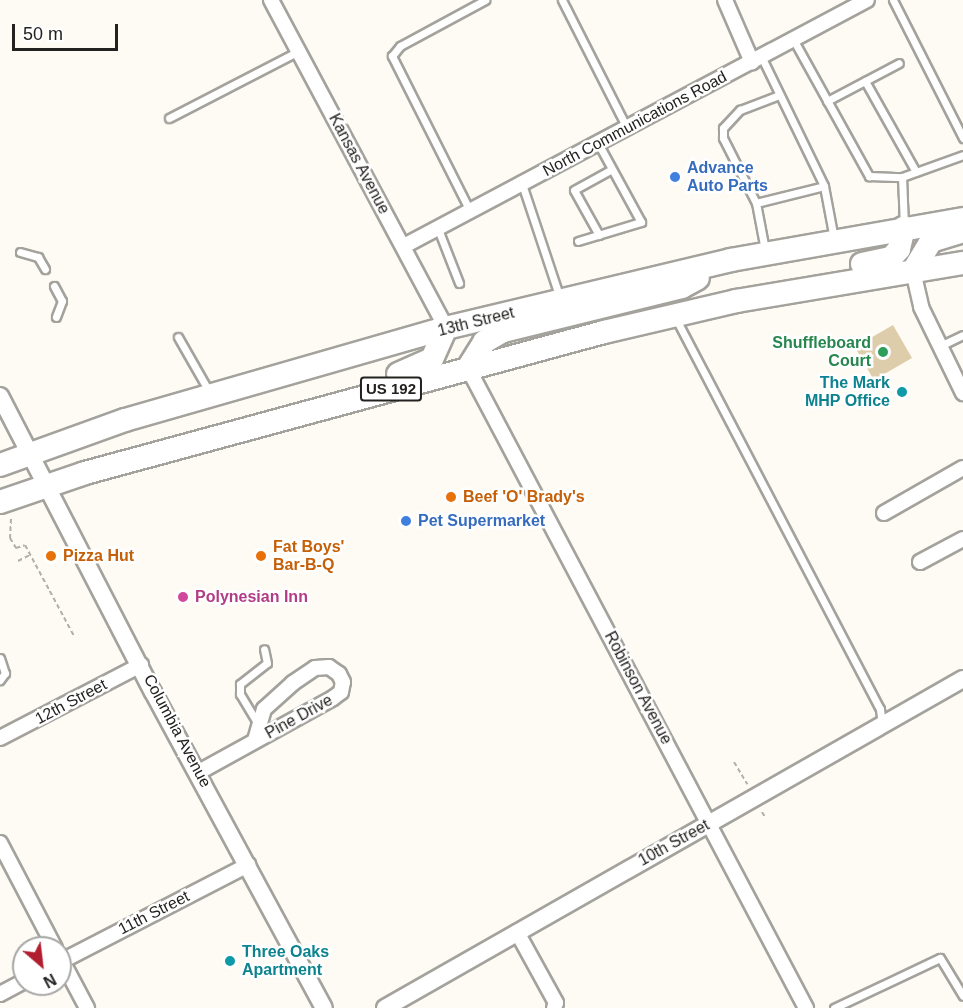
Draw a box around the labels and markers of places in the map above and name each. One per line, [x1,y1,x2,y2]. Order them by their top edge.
place label: Advance Auto Parts [687,158,768,196]
marker: Advance Auto Parts [668,170,682,184]
place label: Shuffleboard Court [772,333,871,371]
marker: Shuffleboard Court [876,345,890,359]
place label: The Mark MHP Office [805,373,890,411]
marker: The Mark MHP Office [895,385,909,399]
place label: Beef 'O' Brady's [463,487,585,507]
marker: Beef 'O' Brady's [444,490,458,504]
place label: Pet Supermarket [418,511,545,531]
marker: Pet Supermarket [399,514,413,528]
place label: Fat Boys' Bar-B-Q [273,537,344,575]
place label: Pizza Hut [63,546,134,566]
marker: Pizza Hut [44,549,58,563]
marker: Fat Boys' Bar-B-Q [254,549,268,563]
place label: Polynesian Inn [195,587,308,607]
marker: Polynesian Inn [176,590,190,604]
place label: Three Oaks Apartment [242,942,329,980]
marker: Three Oaks Apartment [223,954,237,968]

